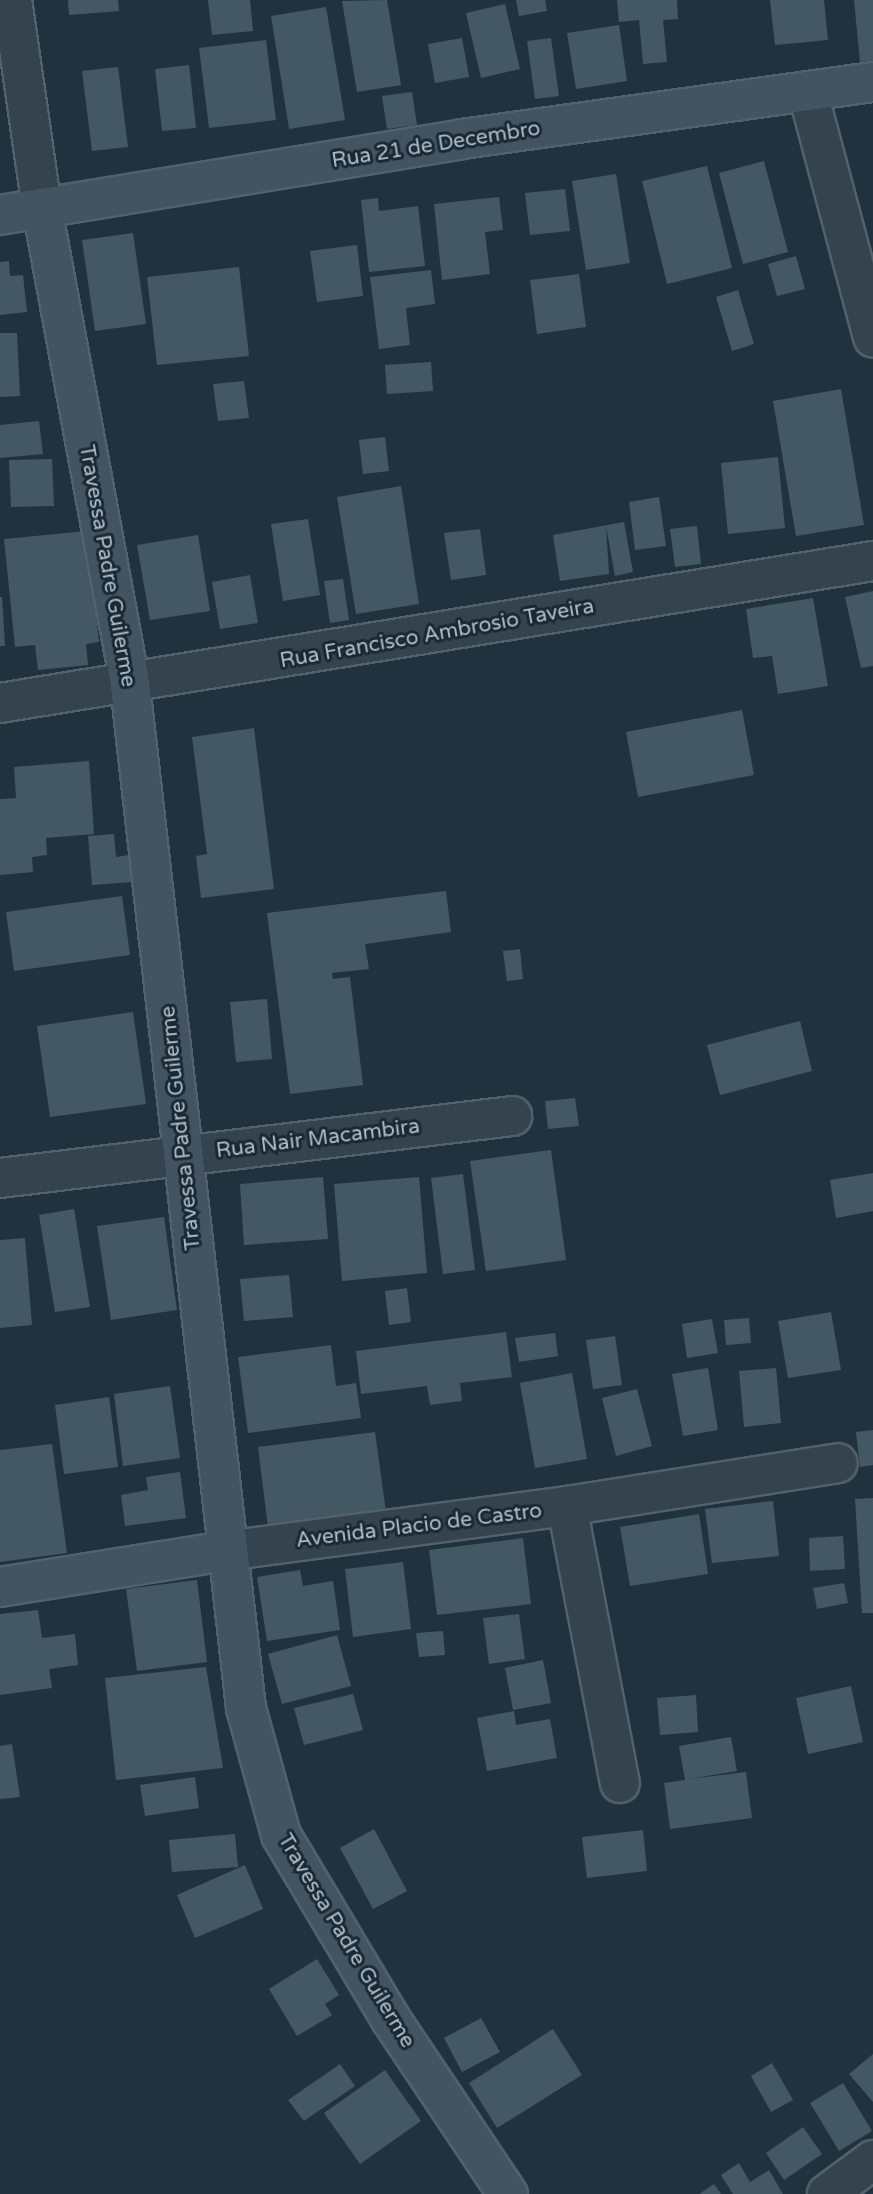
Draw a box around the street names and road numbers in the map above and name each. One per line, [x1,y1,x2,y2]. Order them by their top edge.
street label: Rua 21 de Decembro [330,116,542,174]
street label: Travessa Padre Guilerme [73,443,141,689]
street label: Rua Francisco Ambrosio Taveira [278,594,596,674]
street label: Travessa Padre Guilerme [156,1005,206,1251]
street label: Rua Nair Macambira [215,1114,421,1164]
street label: Avenida Placio de Castro [295,1498,543,1554]
street label: Travessa Padre Guilerme [272,1829,420,2053]

